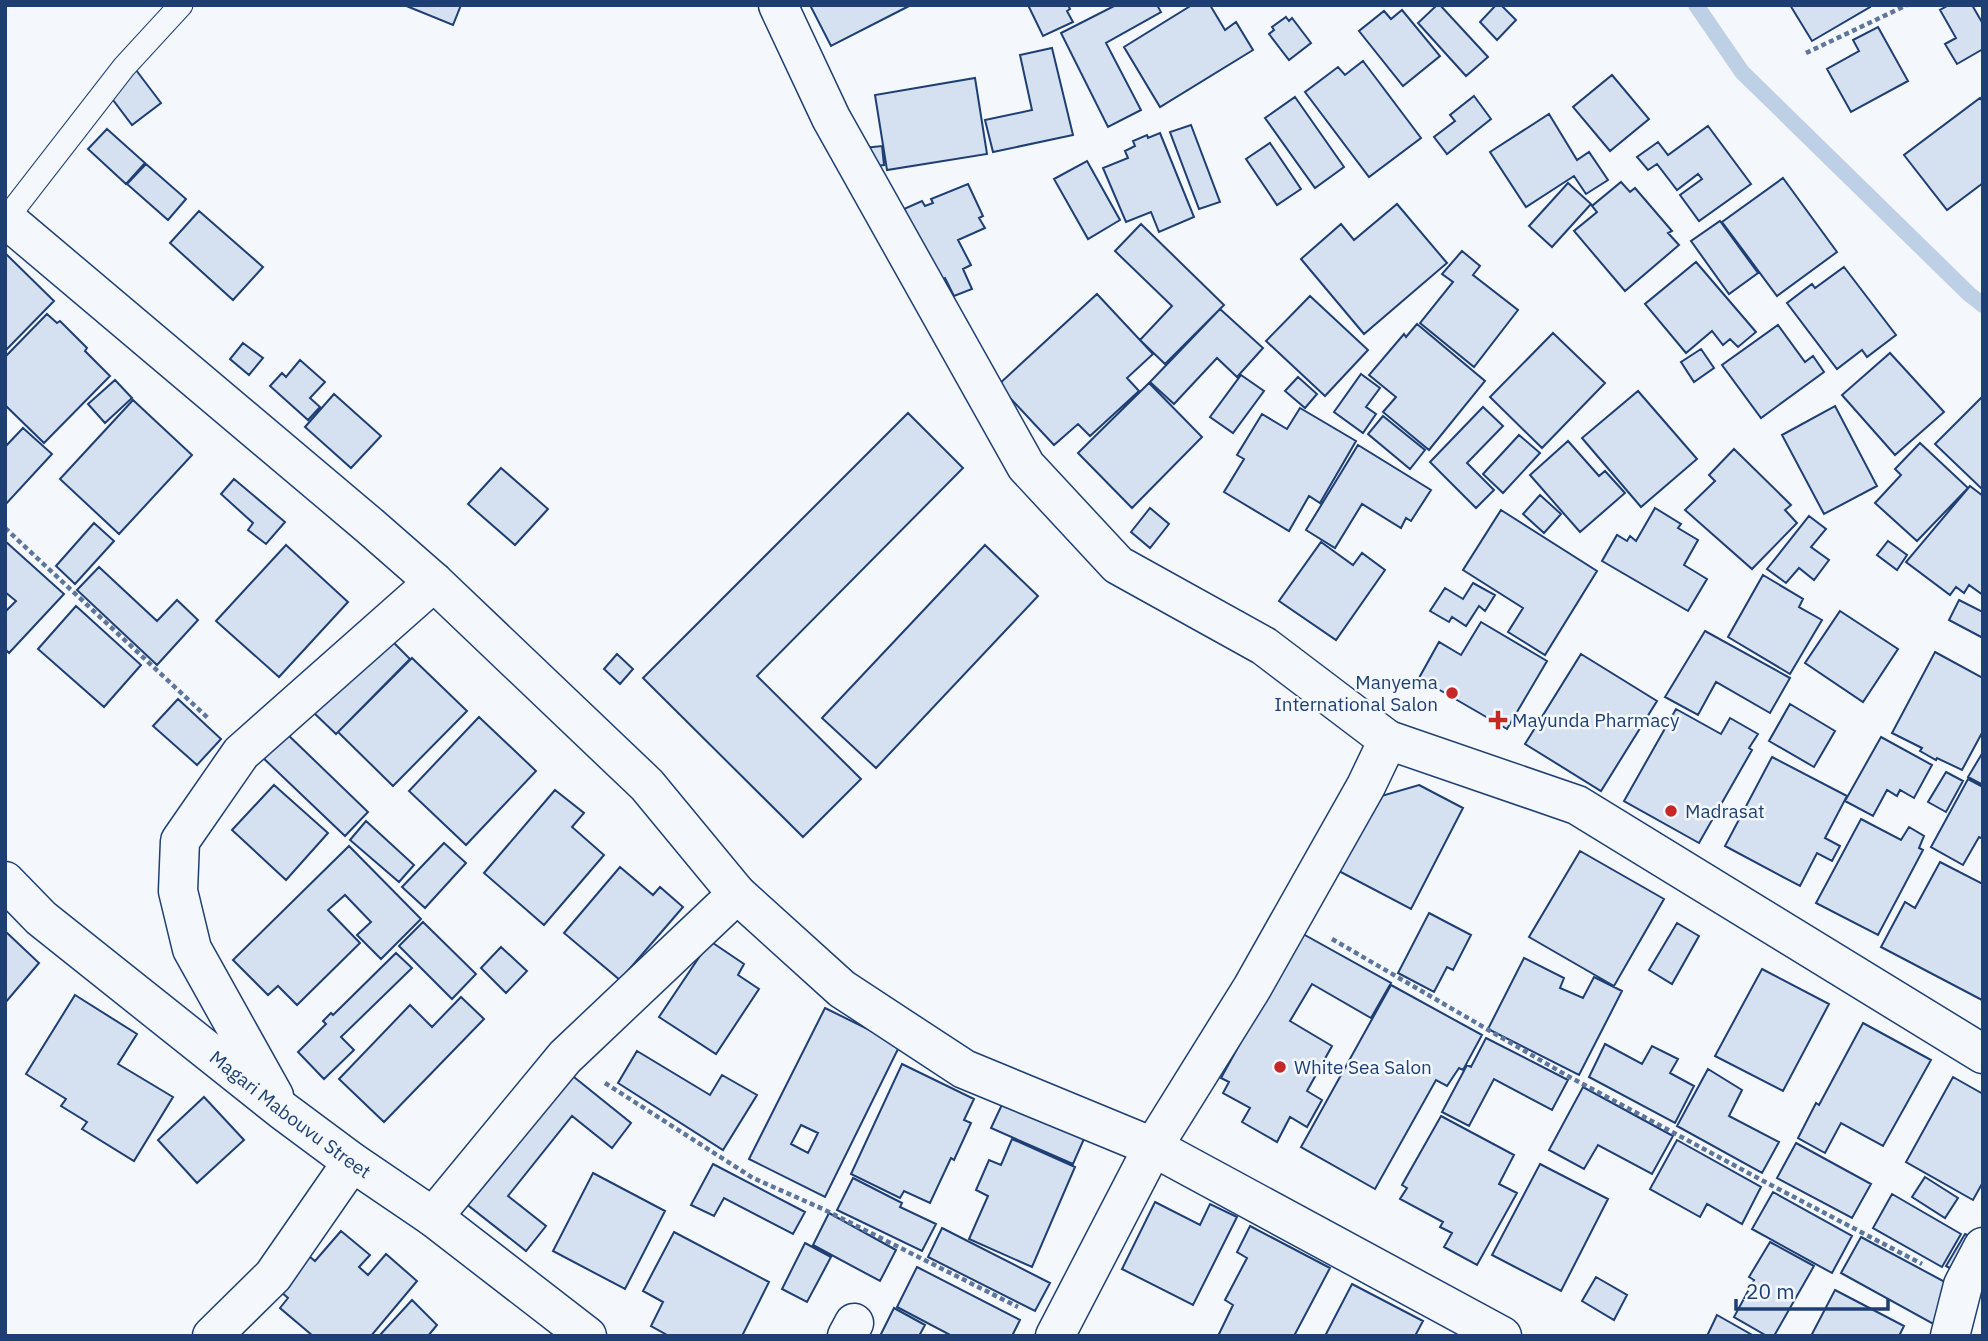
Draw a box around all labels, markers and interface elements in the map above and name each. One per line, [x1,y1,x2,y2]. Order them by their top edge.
place label: Manyema International Salon [1274,670,1438,716]
marker: Manyema International Salon [1444,685,1460,701]
place label: Mayunda Pharmacy [1512,708,1680,732]
marker: Mayunda Pharmacy [1490,712,1506,728]
place label: Madrasat [1685,799,1765,823]
marker: Madrasat [1663,803,1679,819]
street label: Magari Mabouvu Street [205,1045,376,1183]
place label: White Sea Salon [1294,1055,1432,1079]
marker: White Sea Salon [1272,1059,1288,1075]
scale bar [1736,1268,1888,1312]
text: 20 m [1746,1277,1795,1305]

